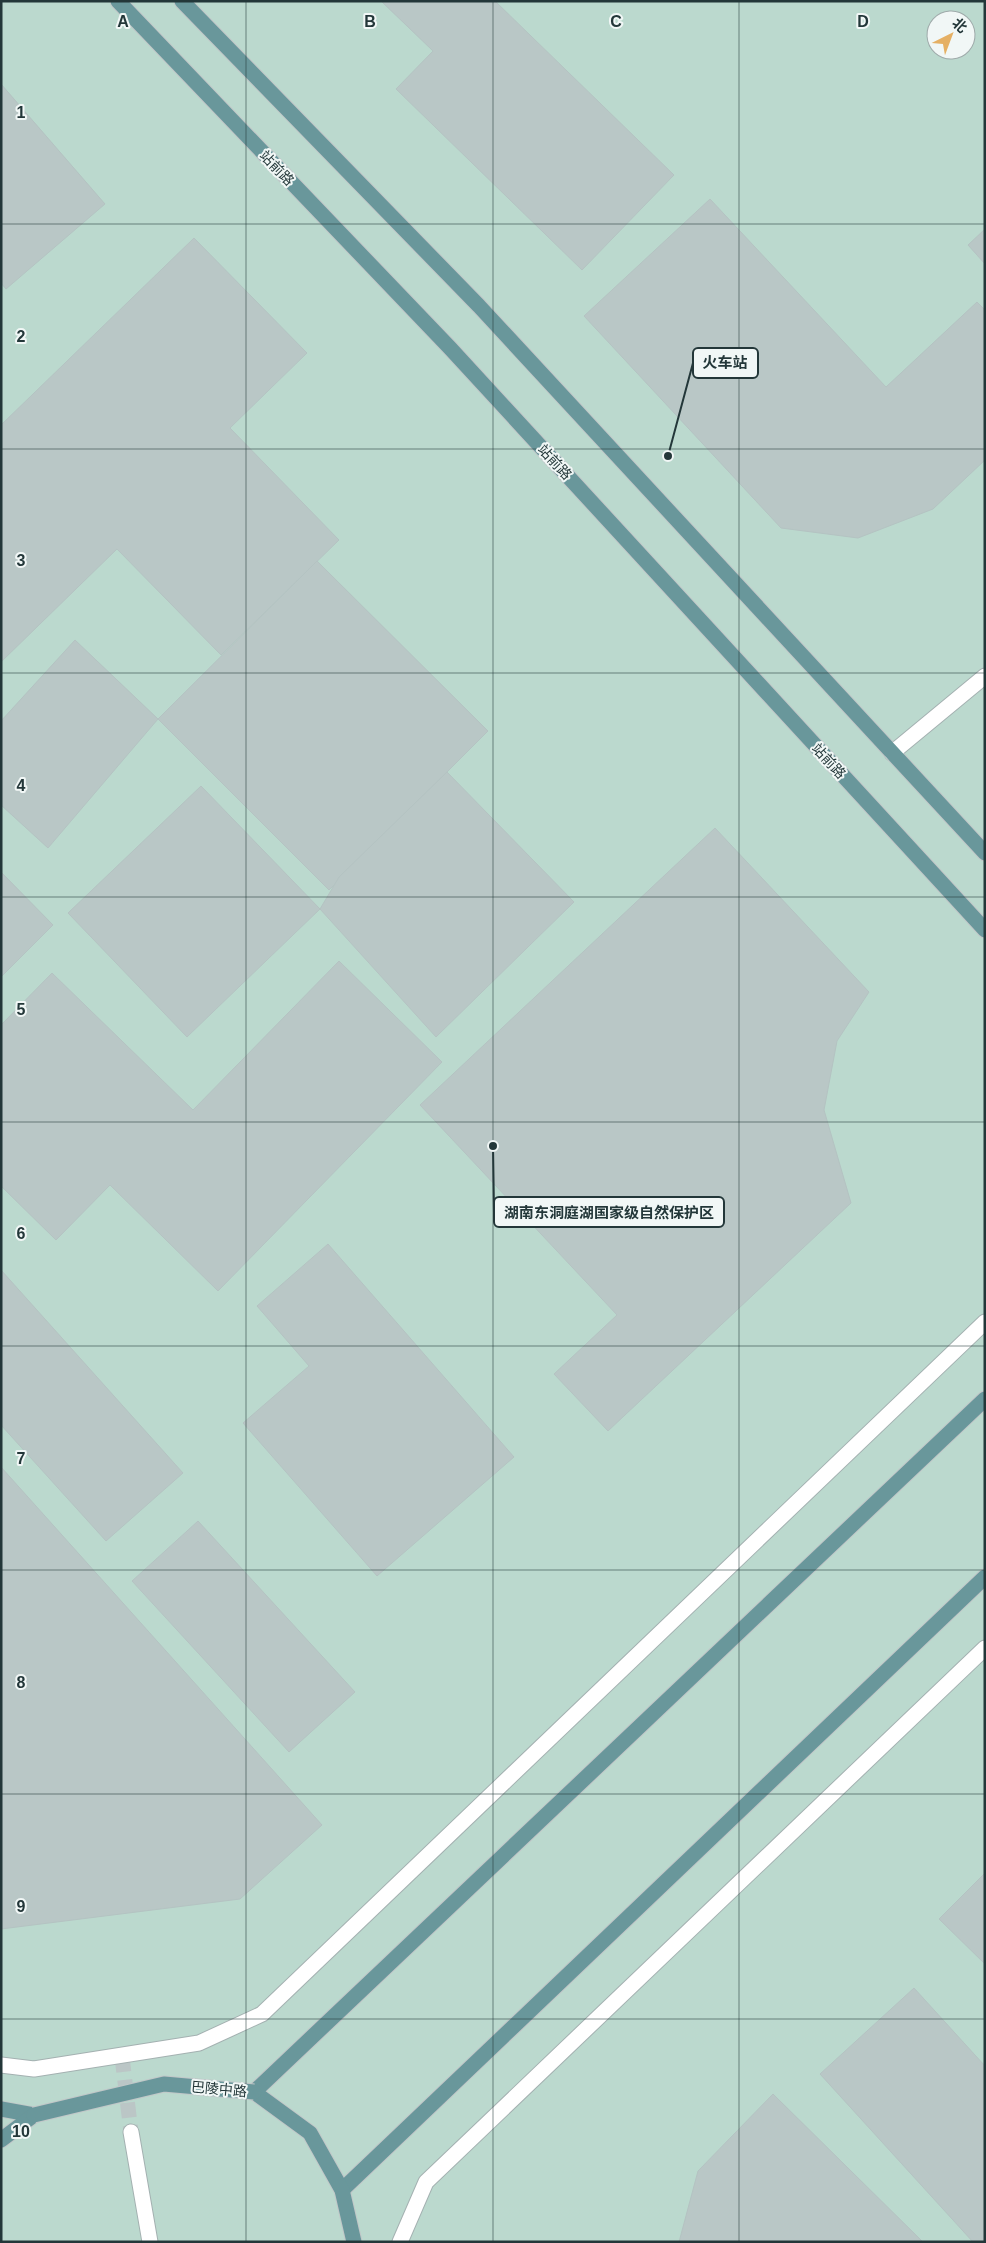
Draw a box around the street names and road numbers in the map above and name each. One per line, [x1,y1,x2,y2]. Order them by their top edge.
street label: 站前路 [257,147,297,189]
street label: 站前路 [535,441,575,483]
street label: 站前路 [809,740,849,782]
street label: 巴陵中路 [190,2079,248,2099]

